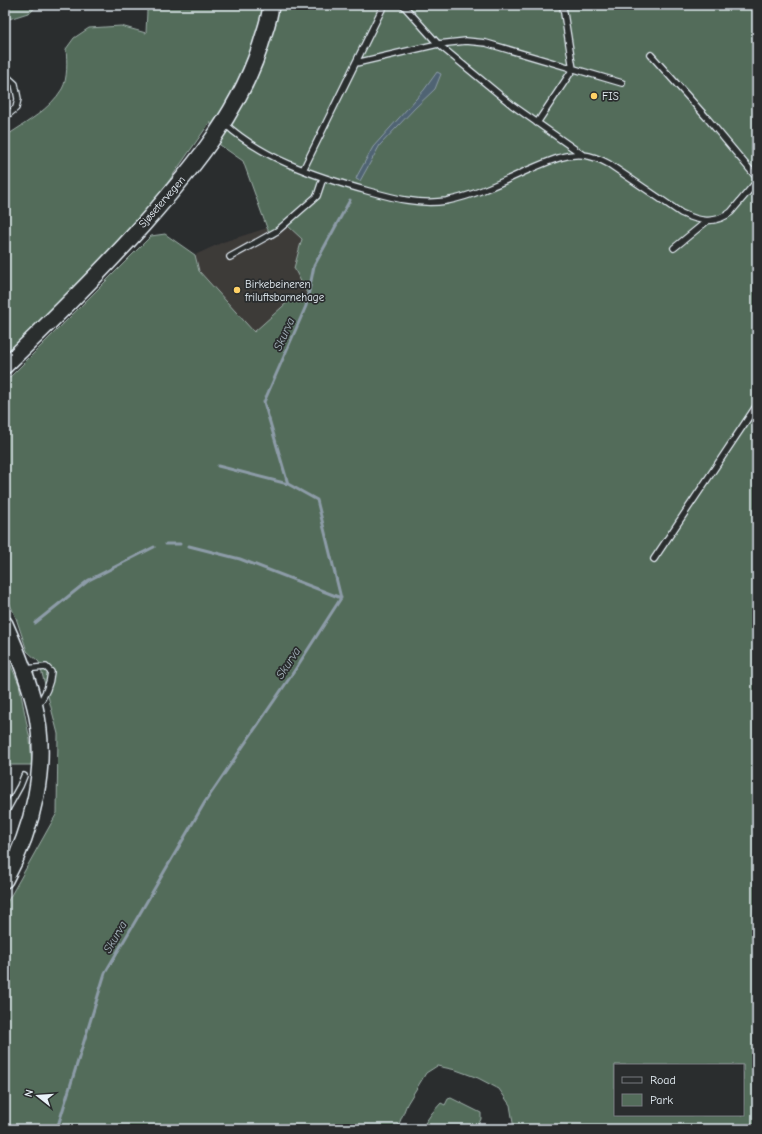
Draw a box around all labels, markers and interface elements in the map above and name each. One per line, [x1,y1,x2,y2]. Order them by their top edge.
place label: FIS [602,90,619,103]
marker: FIS [589,91,599,101]
street label: Sjøsetervegen [136,173,188,231]
place label: Birkebeineren friluftsbarnehage [244,278,325,304]
marker: Birkebeineren friluftsbarnehage [232,285,242,295]
water label: Skurva [271,315,297,353]
water label: Skurva [273,645,303,681]
water label: Skurva [100,918,130,956]
legend [614,1064,744,1116]
text: Road [650,1073,676,1087]
north arrow [18,1076,58,1116]
text: N [22,1088,36,1099]
text: Park [650,1093,673,1107]

